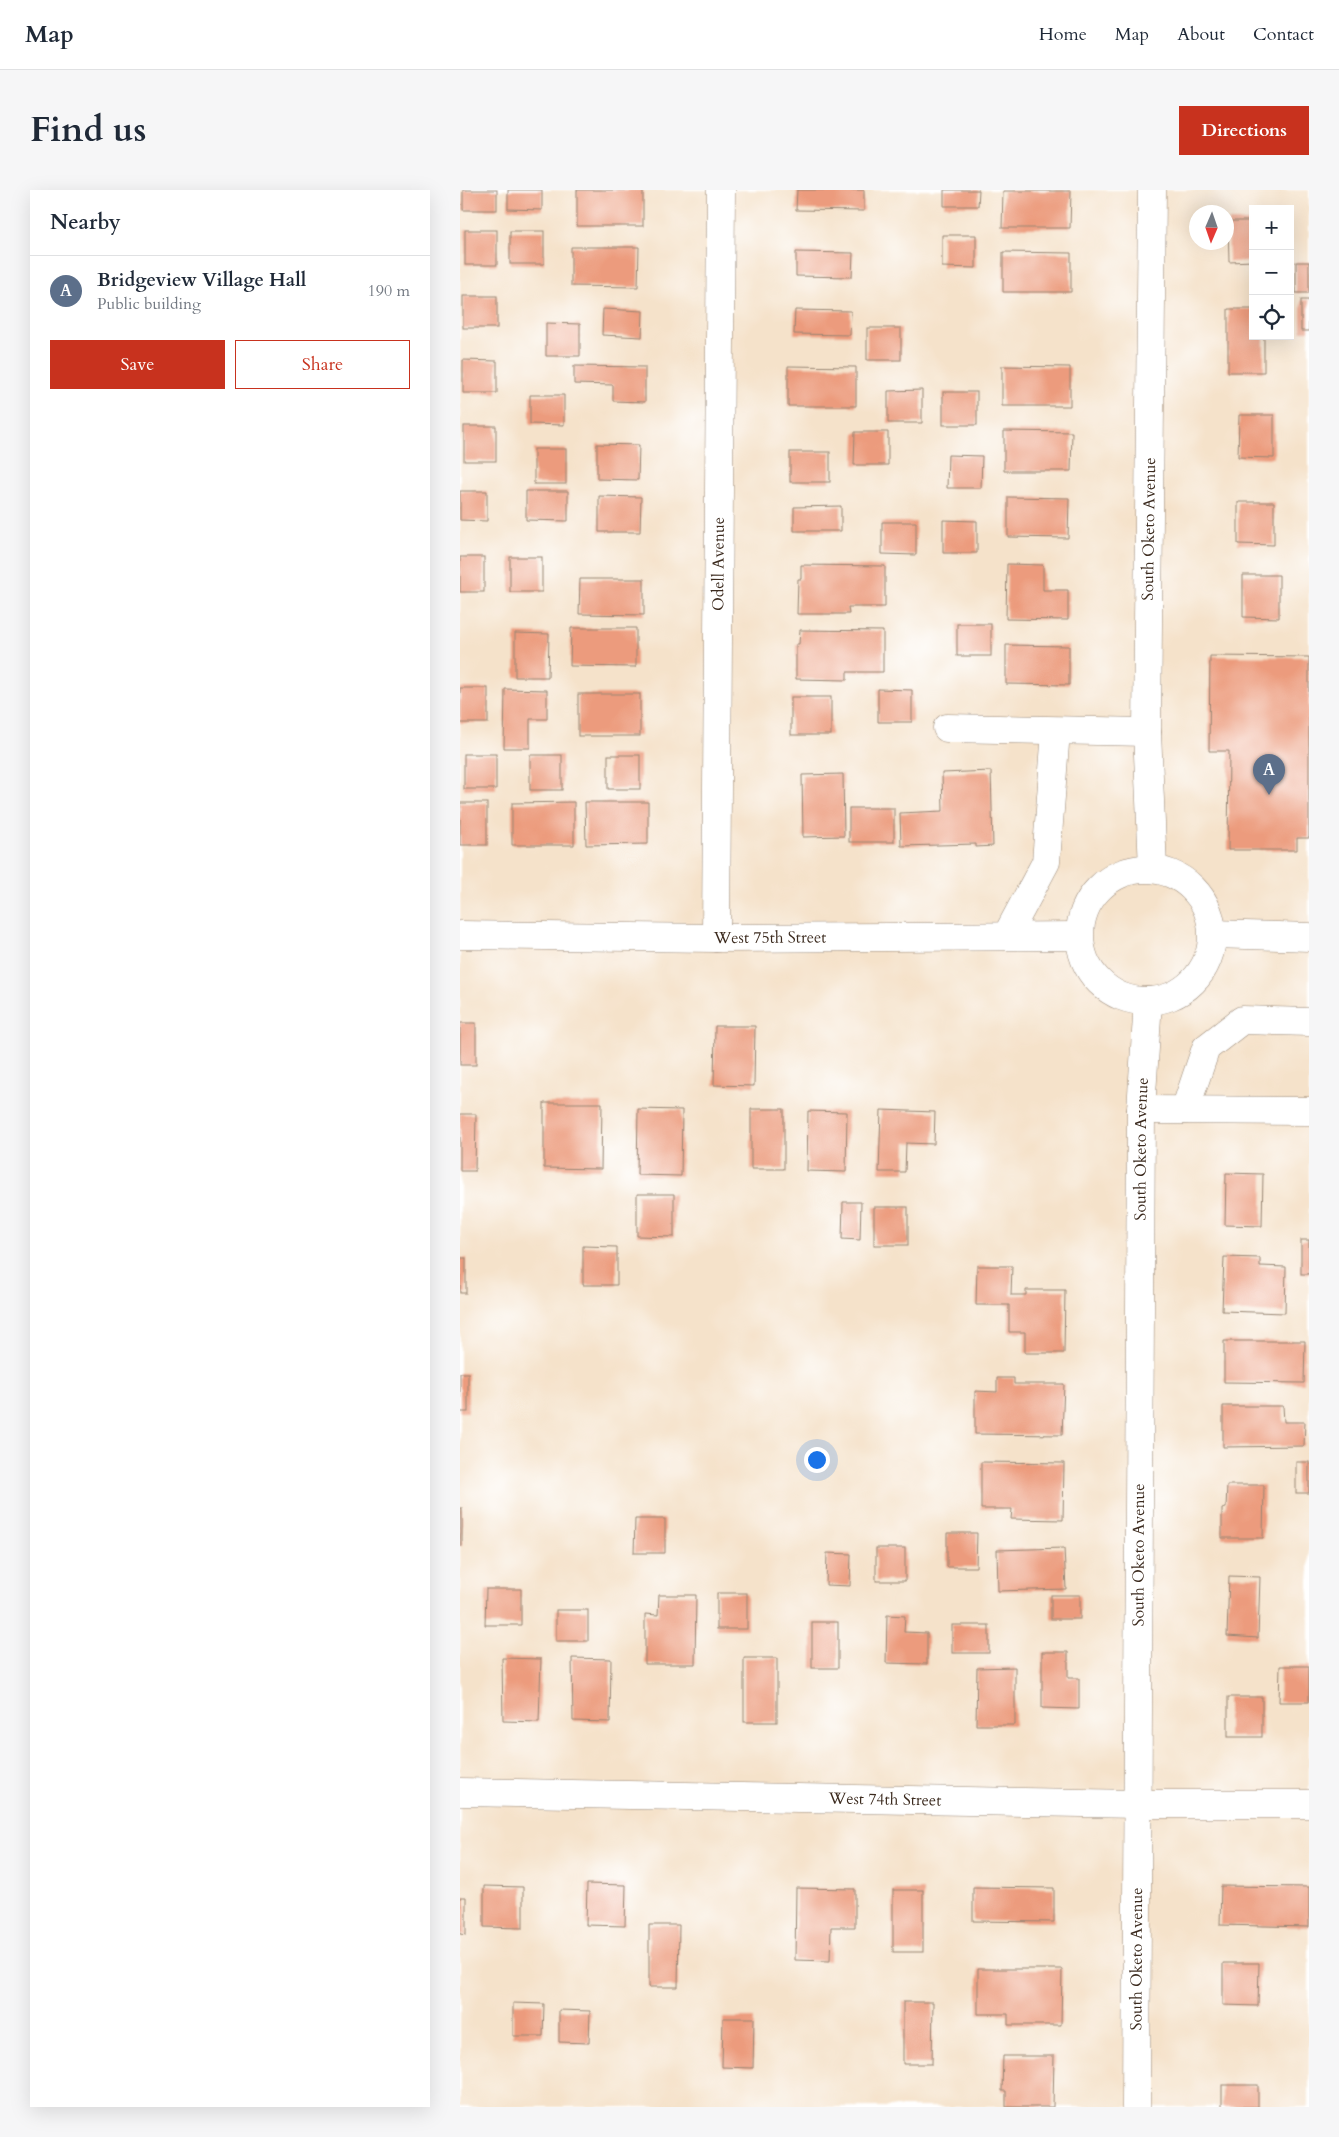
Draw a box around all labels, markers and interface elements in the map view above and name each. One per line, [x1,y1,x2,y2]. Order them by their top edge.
text: Map [25,18,74,51]
text: Home [1039,22,1087,47]
text: Map [1115,22,1149,47]
text: About [1177,22,1225,47]
text: Contact [1253,22,1314,47]
text: Find us [30,106,146,154]
button: Directions [1179,106,1309,155]
north arrow [1189,205,1234,250]
map controls [1249,205,1294,340]
button: + [1249,205,1294,250]
text: Nearby [50,208,121,237]
button: − [1249,250,1294,295]
text: Bridgeview Village Hall [97,267,306,293]
text: A [60,280,72,302]
text: 190 m [368,280,410,302]
text: Public building [97,293,201,315]
button: locate [1249,295,1294,340]
button: Save [50,340,225,389]
button: Share [235,340,410,389]
street label: South Oketo Avenue [1137,457,1161,601]
street label: Odell Avenue [707,517,730,611]
pin: A [1253,754,1285,795]
street label: West 75th Street [713,926,826,949]
street label: South Oketo Avenue [1129,1077,1154,1221]
your location [804,1447,830,1473]
street label: South Oketo Avenue [1127,1483,1150,1627]
street label: West 74th Street [827,1788,941,1812]
street label: South Oketo Avenue [1125,1887,1148,2031]

